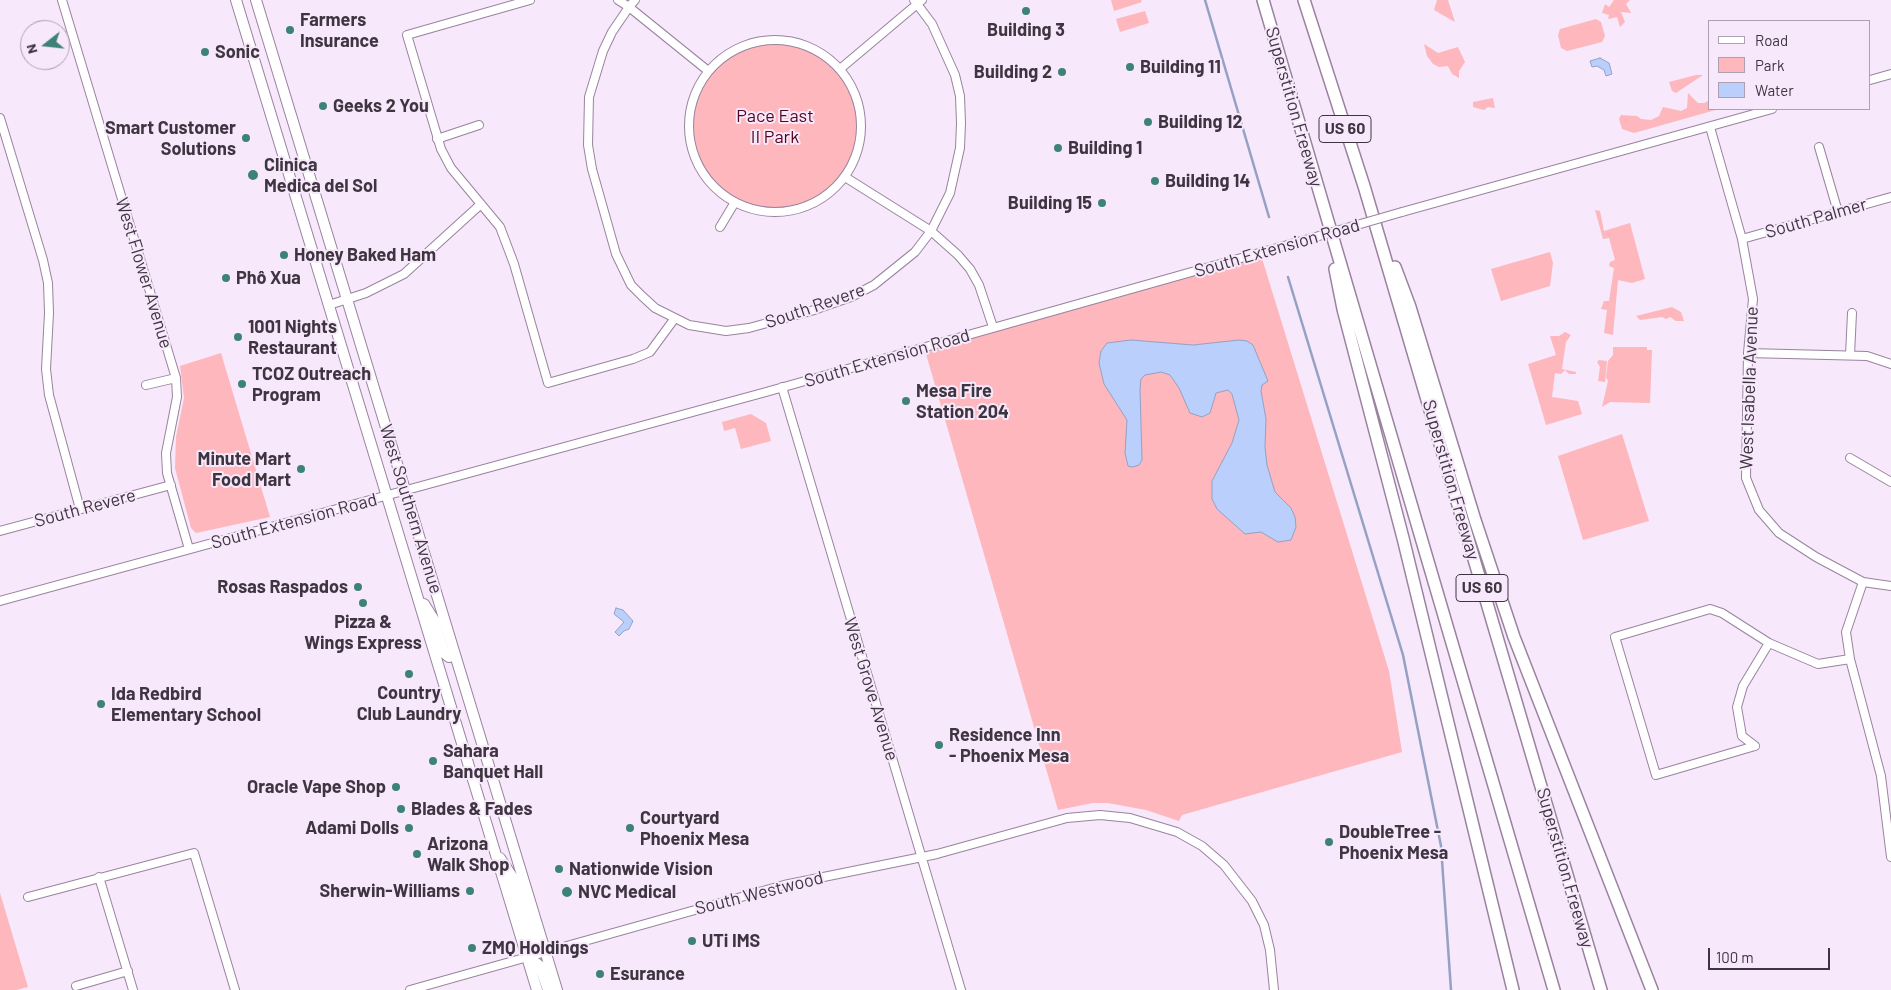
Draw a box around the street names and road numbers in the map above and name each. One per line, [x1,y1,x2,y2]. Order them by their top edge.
street label: Superstition Freeway [1261,24,1327,190]
road number: US 60 [1319,116,1371,142]
street label: South Palmer [1763,193,1869,243]
street label: West Flower Avenue [111,195,177,351]
street label: South Extension Road [1192,214,1362,282]
street label: South Revere [762,279,868,333]
street label: West Isabella Avenue [1735,306,1763,470]
street label: South Extension Road [802,324,972,392]
street label: Superstition Freeway [1418,397,1484,563]
street label: West Southern Avenue [375,422,447,596]
street label: South Revere [32,484,138,532]
street label: South Extension Road [209,488,379,554]
road number: US 60 [1456,574,1508,602]
street label: West Grove Avenue [839,615,903,763]
street label: Superstition Freeway [1532,785,1598,951]
street label: South Westwood [693,867,825,919]

